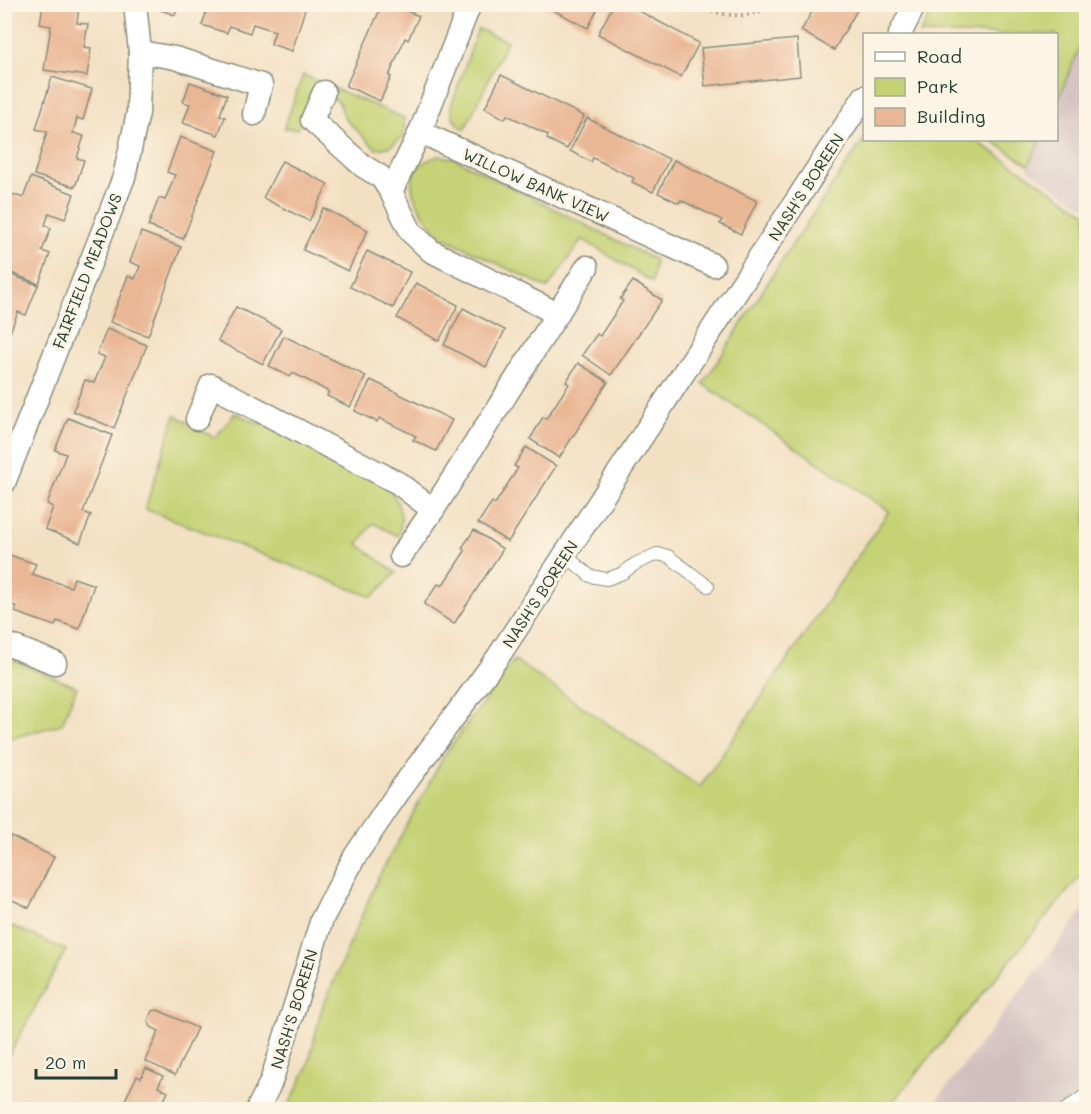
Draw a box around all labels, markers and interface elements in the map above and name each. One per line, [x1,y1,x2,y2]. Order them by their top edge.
legend [863,33,1058,141]
text: Road [917,44,962,68]
text: Park [917,74,958,98]
text: Building [917,104,985,128]
street label: NASH'S BOREEN [763,129,848,244]
street label: WILLOW BANK VIEW [460,143,613,226]
street label: FAIRFIELD MEADOWS [47,190,126,352]
street label: NASH'S BOREEN [497,536,582,651]
street label: NASH'S BOREEN [265,947,322,1071]
scale bar [36,1042,116,1080]
text: 20 m [45,1050,86,1074]

